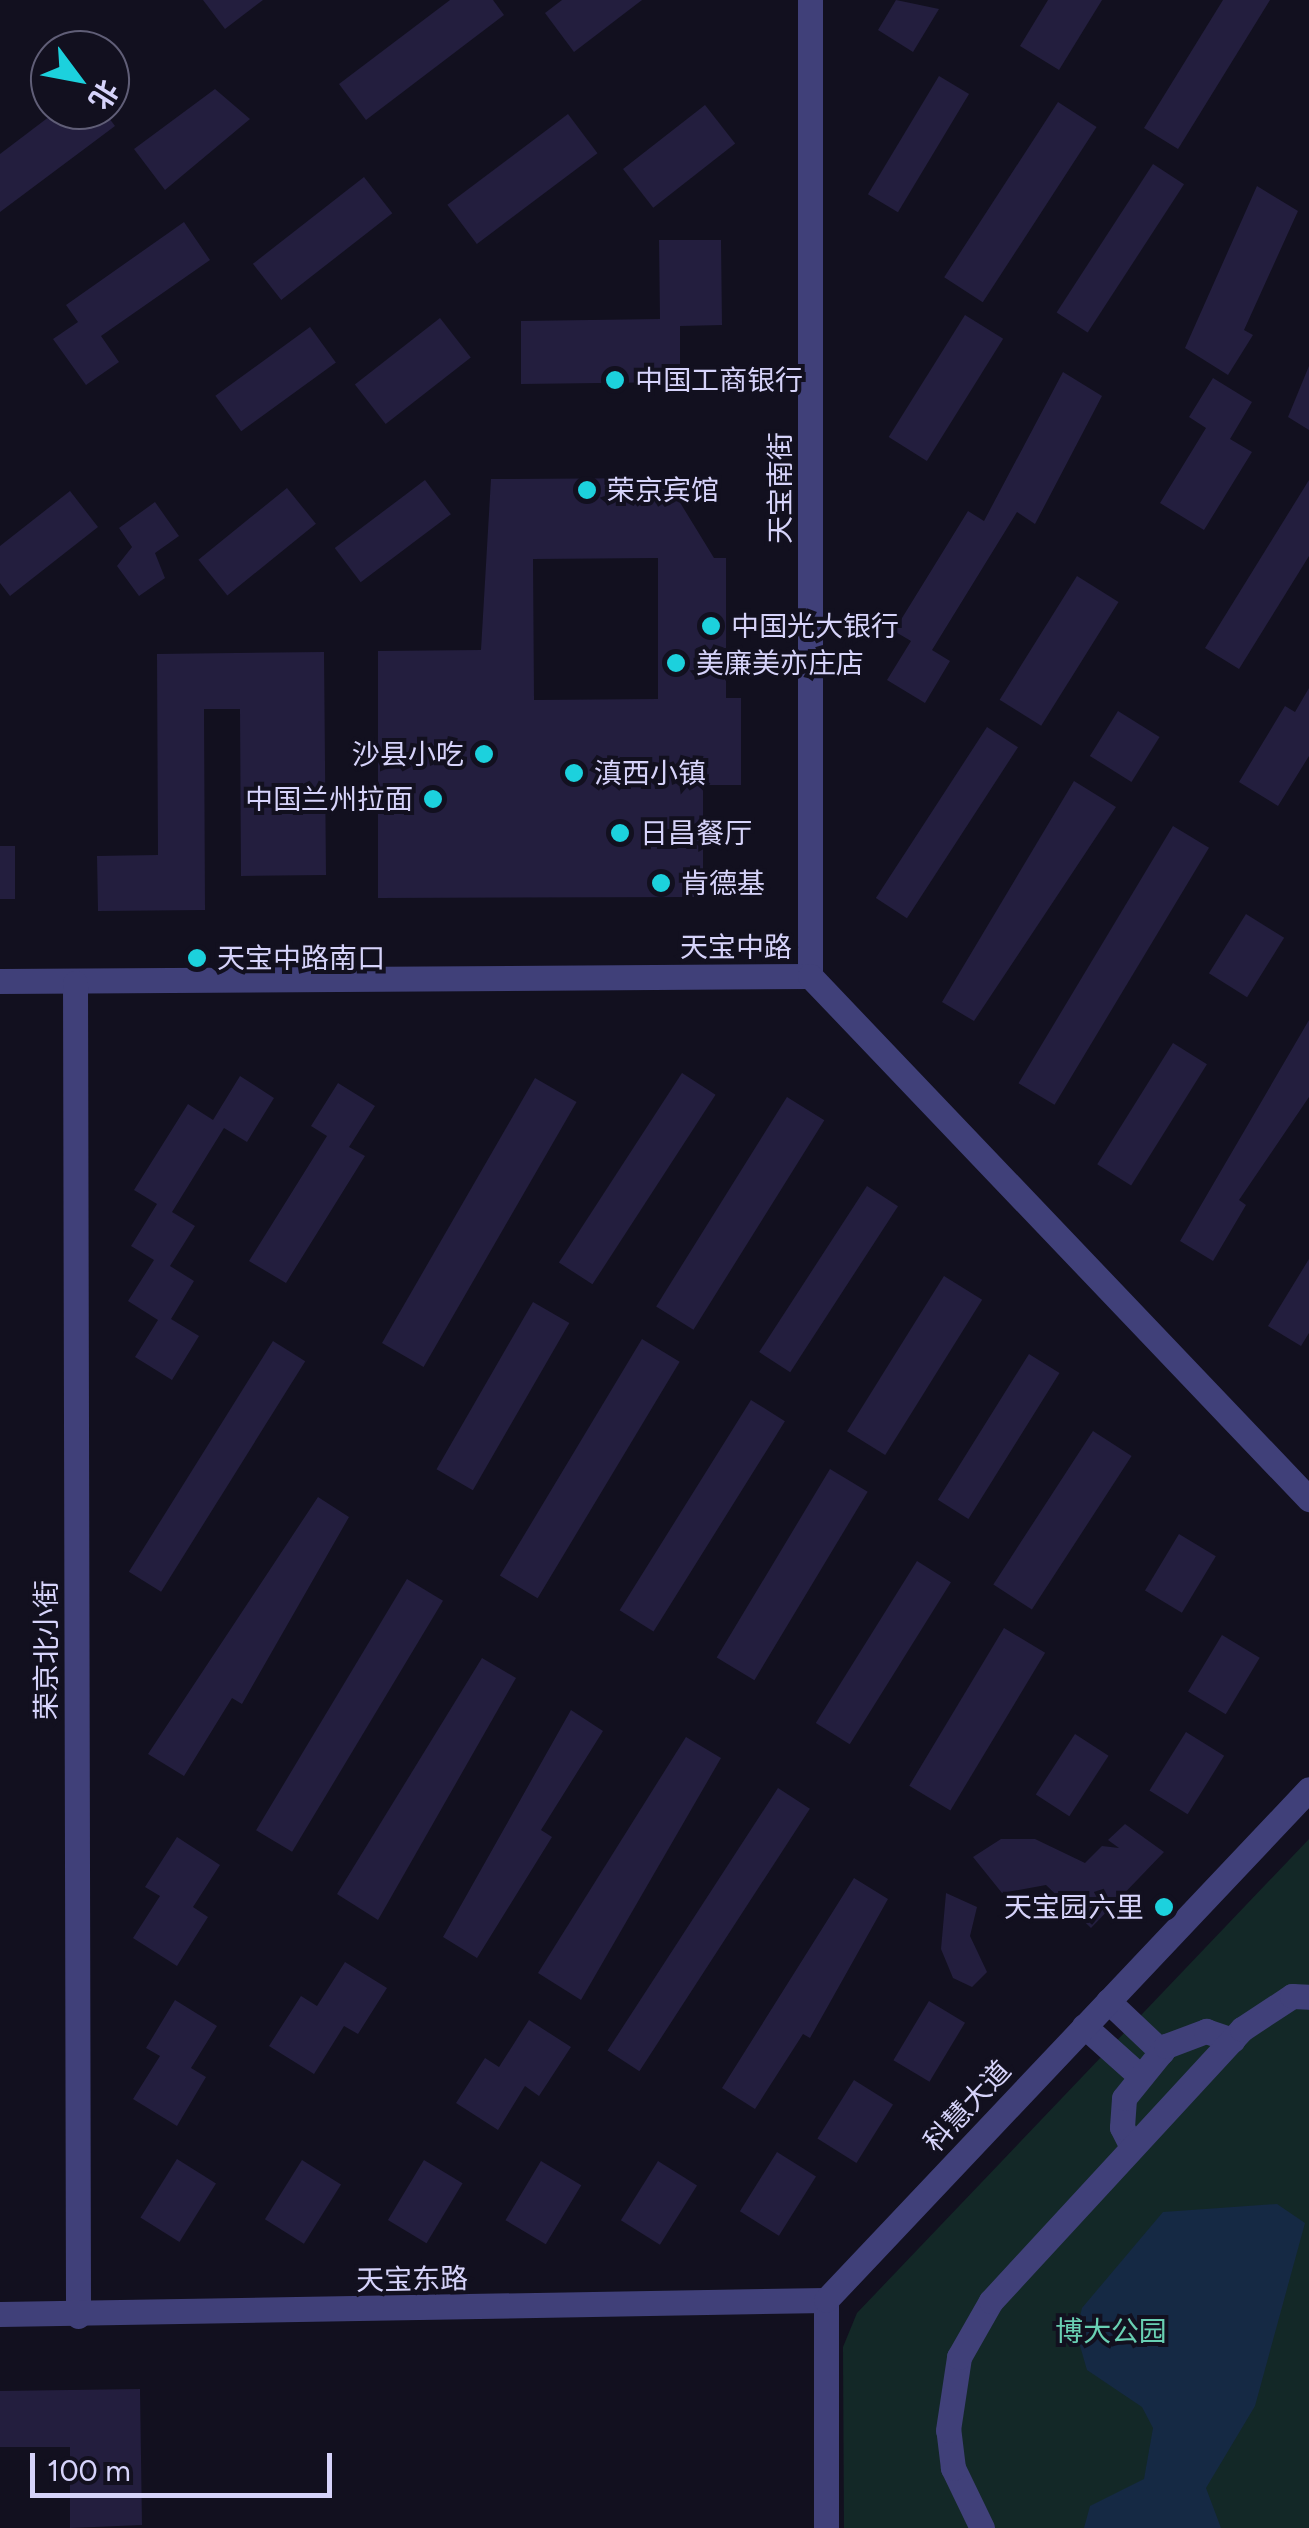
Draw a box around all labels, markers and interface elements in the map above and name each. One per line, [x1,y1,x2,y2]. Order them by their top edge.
north arrow [30,30,130,130]
text: 北 [82,74,126,116]
place label: 中国工商银行 [635,363,803,397]
marker: 中国工商银行 [604,369,626,391]
street label: 天宝南街 [763,432,797,544]
place label: 荣京宾馆 [607,473,719,507]
marker: 荣京宾馆 [576,479,598,501]
place label: 中国光大银行 [731,609,899,643]
marker: 中国光大银行 [700,615,722,637]
place label: 美廉美亦庄店 [696,646,864,680]
marker: 美廉美亦庄店 [665,652,687,674]
place label: 沙县小吃 [352,737,464,771]
marker: 沙县小吃 [473,743,495,765]
place label: 滇西小镇 [594,756,706,790]
marker: 滇西小镇 [563,762,585,784]
place label: 中国兰州拉面 [245,782,413,816]
marker: 中国兰州拉面 [422,788,444,810]
place label: 日昌餐厅 [640,816,752,850]
marker: 日昌餐厅 [609,822,631,844]
place label: 肯德基 [681,866,765,900]
marker: 肯德基 [650,872,672,894]
street label: 天宝中路 [680,930,792,964]
place label: 天宝中路南口 [217,941,385,975]
marker: 天宝中路南口 [186,947,208,969]
street label: 荣京北小街 [29,1580,63,1720]
place label: 天宝园六里 [1004,1890,1144,1924]
marker: 天宝园六里 [1153,1896,1175,1918]
street label: 科慧大道 [917,2054,1017,2158]
street label: 天宝东路 [356,2261,468,2297]
park label: 博大公园 [1055,2314,1167,2348]
scale bar [35,2433,338,2495]
text: 100 m [47,2452,131,2489]

